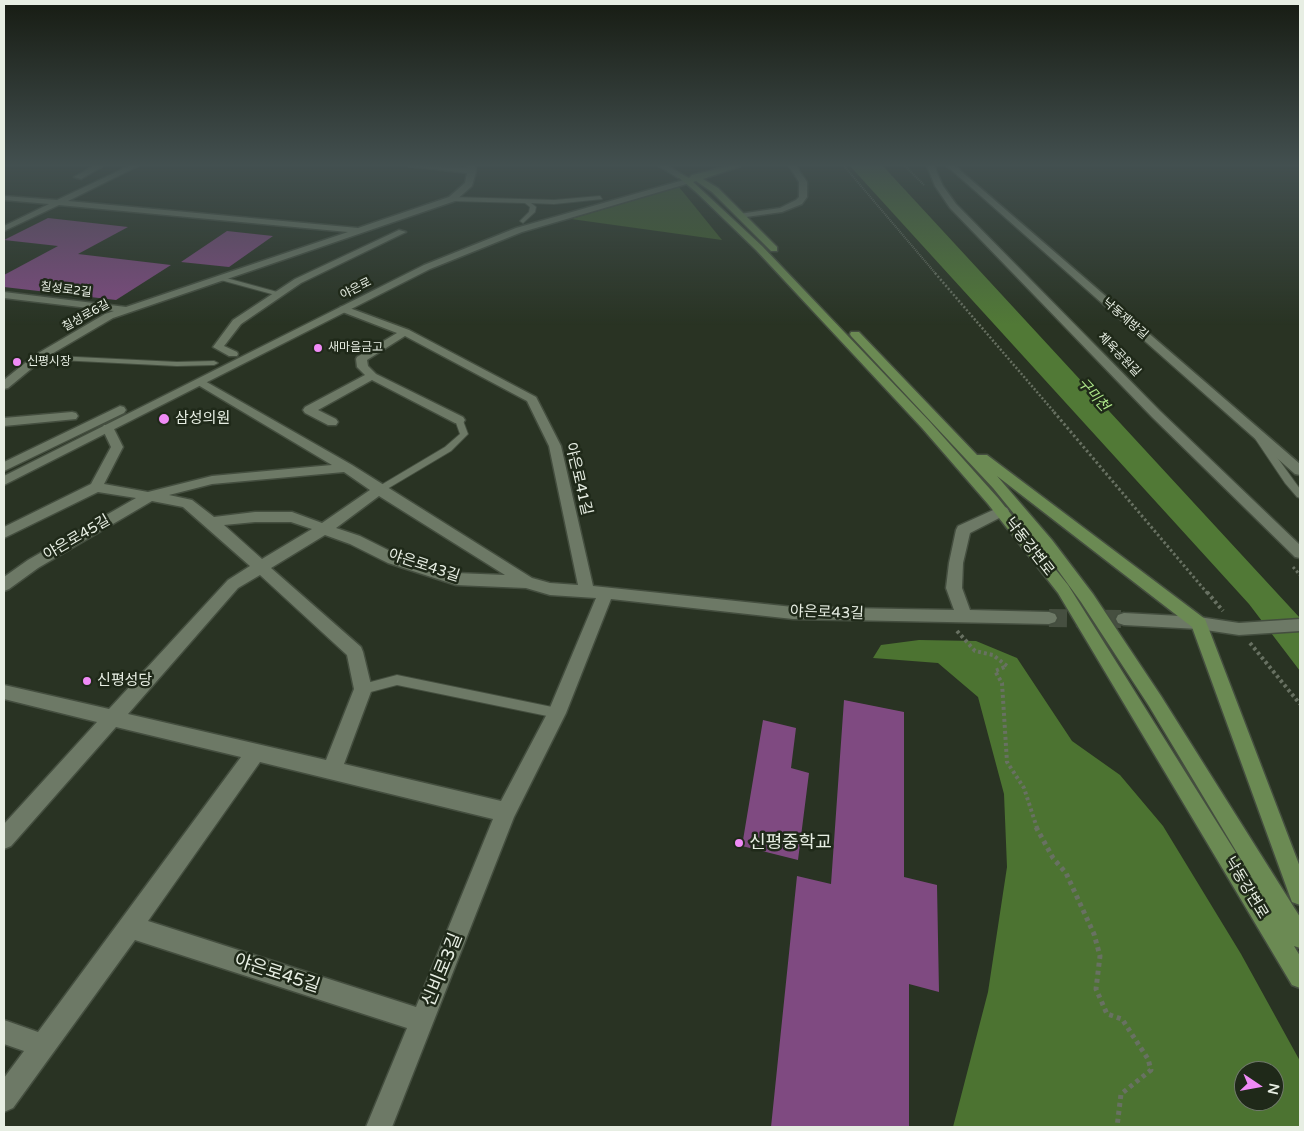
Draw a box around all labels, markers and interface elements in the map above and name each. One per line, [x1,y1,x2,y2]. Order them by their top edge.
street label: 야은로 [338,275,374,303]
street label: 칠성로2길 [39,280,93,300]
street label: 낙동제방길 [1099,295,1151,343]
street label: 칠성로6길 [60,297,112,335]
street label: 체육공원길 [1095,330,1143,380]
place label: 새마을금고 [328,341,383,355]
marker: 새마을금고 [312,342,324,354]
place label: 신평시장 [27,355,71,369]
marker: 신평시장 [11,356,23,368]
water label: 구미천 [1074,375,1112,415]
place label: 삼성의원 [175,410,230,428]
marker: 삼성의원 [157,412,171,426]
street label: 야은로41길 [561,441,595,517]
street label: 야은로45길 [40,512,114,564]
street label: 낙동강변로 [1001,514,1057,580]
street label: 야은로43길 [386,546,462,586]
street label: 야은로43길 [790,603,864,623]
place label: 신평성당 [97,672,152,690]
marker: 신평성당 [81,675,93,687]
place label: 신평중학교 [749,832,832,854]
marker: 신평중학교 [733,837,745,849]
street label: 낙동강변로 [1221,854,1271,922]
street label: 신비로3길 [418,930,468,1010]
street label: 야은로45길 [231,950,323,998]
north arrow [1234,1061,1284,1111]
text: N [1264,1082,1283,1096]

